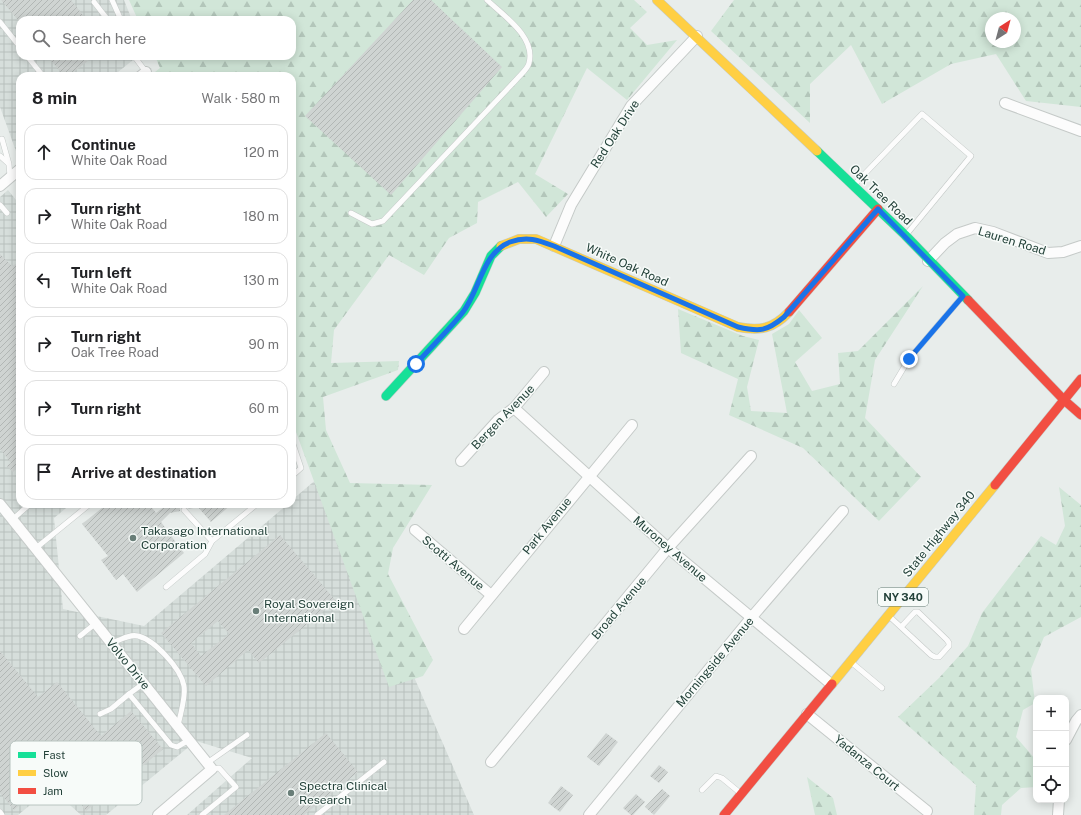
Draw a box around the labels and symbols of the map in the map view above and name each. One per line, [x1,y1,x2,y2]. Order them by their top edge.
north arrow [985,12,1021,48]
street label: Red Oak Drive [588,97,642,171]
street label: Oak Tree Road [847,162,915,228]
street label: Lauren Road [976,224,1048,258]
street label: White Oak Road [584,241,670,289]
route end [900,350,918,368]
route start [407,355,425,373]
street label: Bergen Avenue [469,382,538,452]
street label: State Highway 340 [900,488,978,580]
street label: Park Avenue [520,494,575,558]
street label: Muroney Avenue [630,513,710,585]
place label: Takasago International Corporation [141,524,268,552]
marker: Takasago International Corporation [128,533,138,543]
street label: Scotti Avenue [419,533,487,593]
street label: Broad Avenue [589,574,649,642]
road number: NY 340 [878,588,928,606]
place label: Royal Sovereign International [264,597,354,625]
marker: Royal Sovereign International [251,606,261,616]
street label: Morningside Avenue [673,614,757,710]
street label: Volvo Drive [103,636,153,693]
street label: Yadanza Court [831,732,903,794]
legend [10,741,142,805]
text: Fast [43,749,65,761]
text: Slow [43,767,69,779]
place label: Spectra Clinical Research [299,779,388,807]
text: Jam [43,785,63,797]
marker: Spectra Clinical Research [286,788,296,798]

